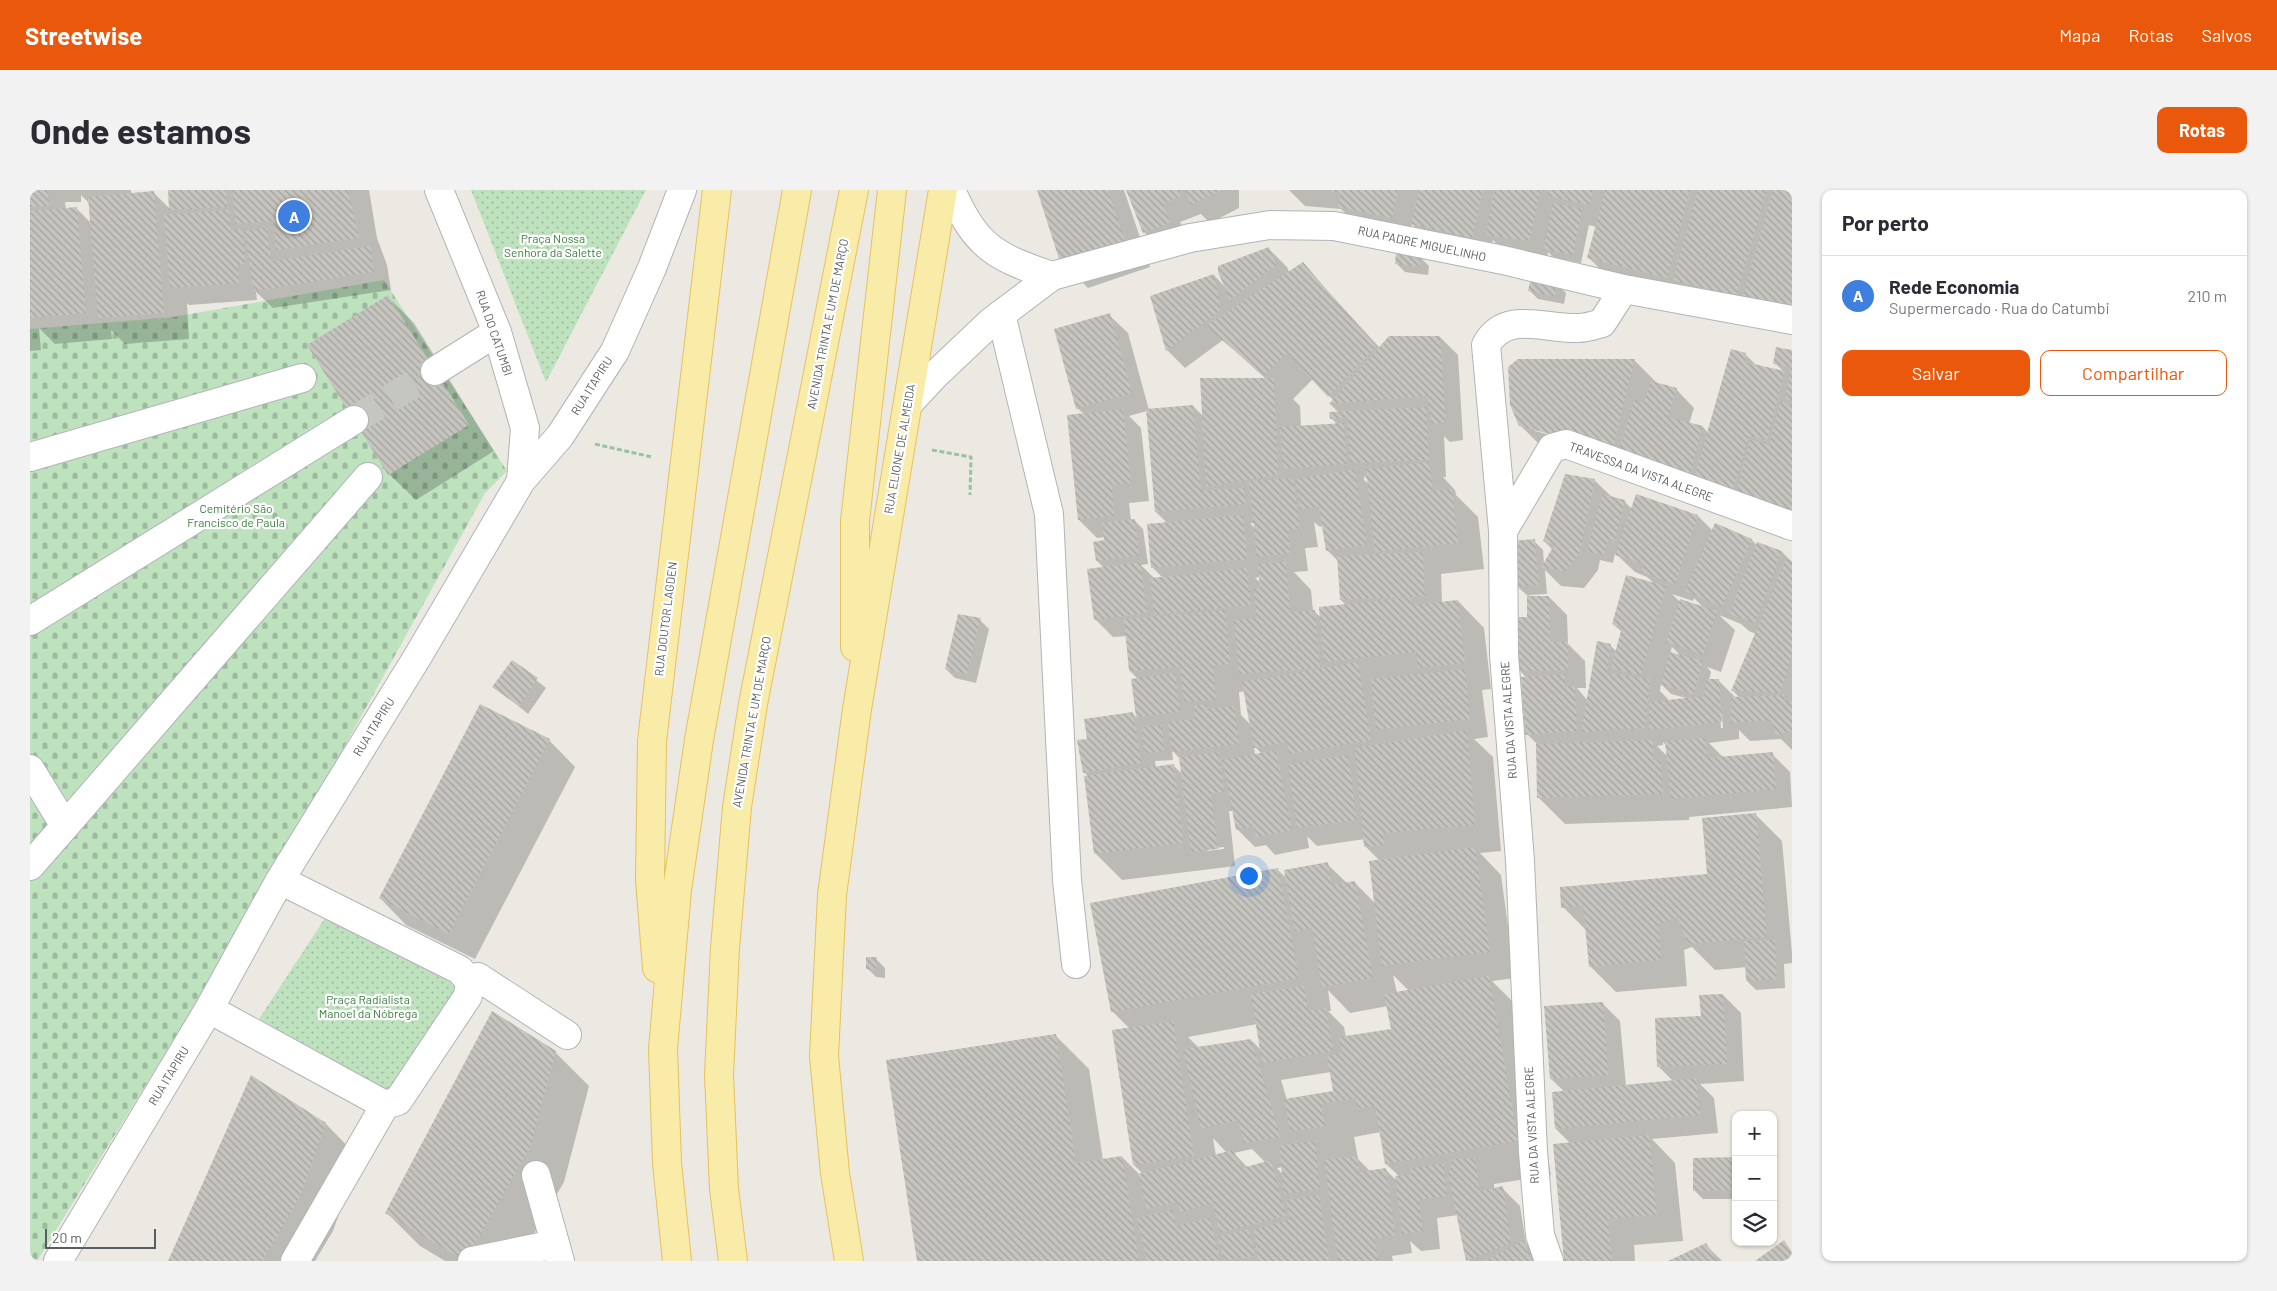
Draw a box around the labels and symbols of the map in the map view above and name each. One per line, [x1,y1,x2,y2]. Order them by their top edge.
pin: A [278,197,310,235]
street label: RUA PADRE MIGUELINHO [1357,223,1488,263]
park label: Praça Nossa Senhora da Salette [504,231,602,259]
street label: AVENIDA TRINTA E UM DE MARÇO [804,237,850,410]
street label: RUA DO CATUMBI [474,288,516,377]
street label: RUA ITAPIRU [568,354,615,417]
street label: RUA ELIONE DE ALMEIDA [881,383,917,515]
street label: TRAVESSA DA VISTA ALEGRE [1567,438,1715,504]
park label: Cemitério São Francisco de Paula [187,501,285,529]
street label: RUA DOUTOR LAGDEN [651,561,679,677]
street label: AVENIDA TRINTA E UM DE MARÇO [729,635,773,809]
street label: RUA DA VISTA ALEGRE [1497,661,1519,779]
street label: RUA ITAPIRU [350,695,397,758]
your location [1236,863,1262,889]
park label: Praça Radialista Manoel da Nóbrega [319,992,417,1020]
street label: RUA ITAPIRU [145,1043,191,1108]
street label: RUA DA VISTA ALEGRE [1521,1066,1541,1184]
scale bar [45,1226,156,1249]

